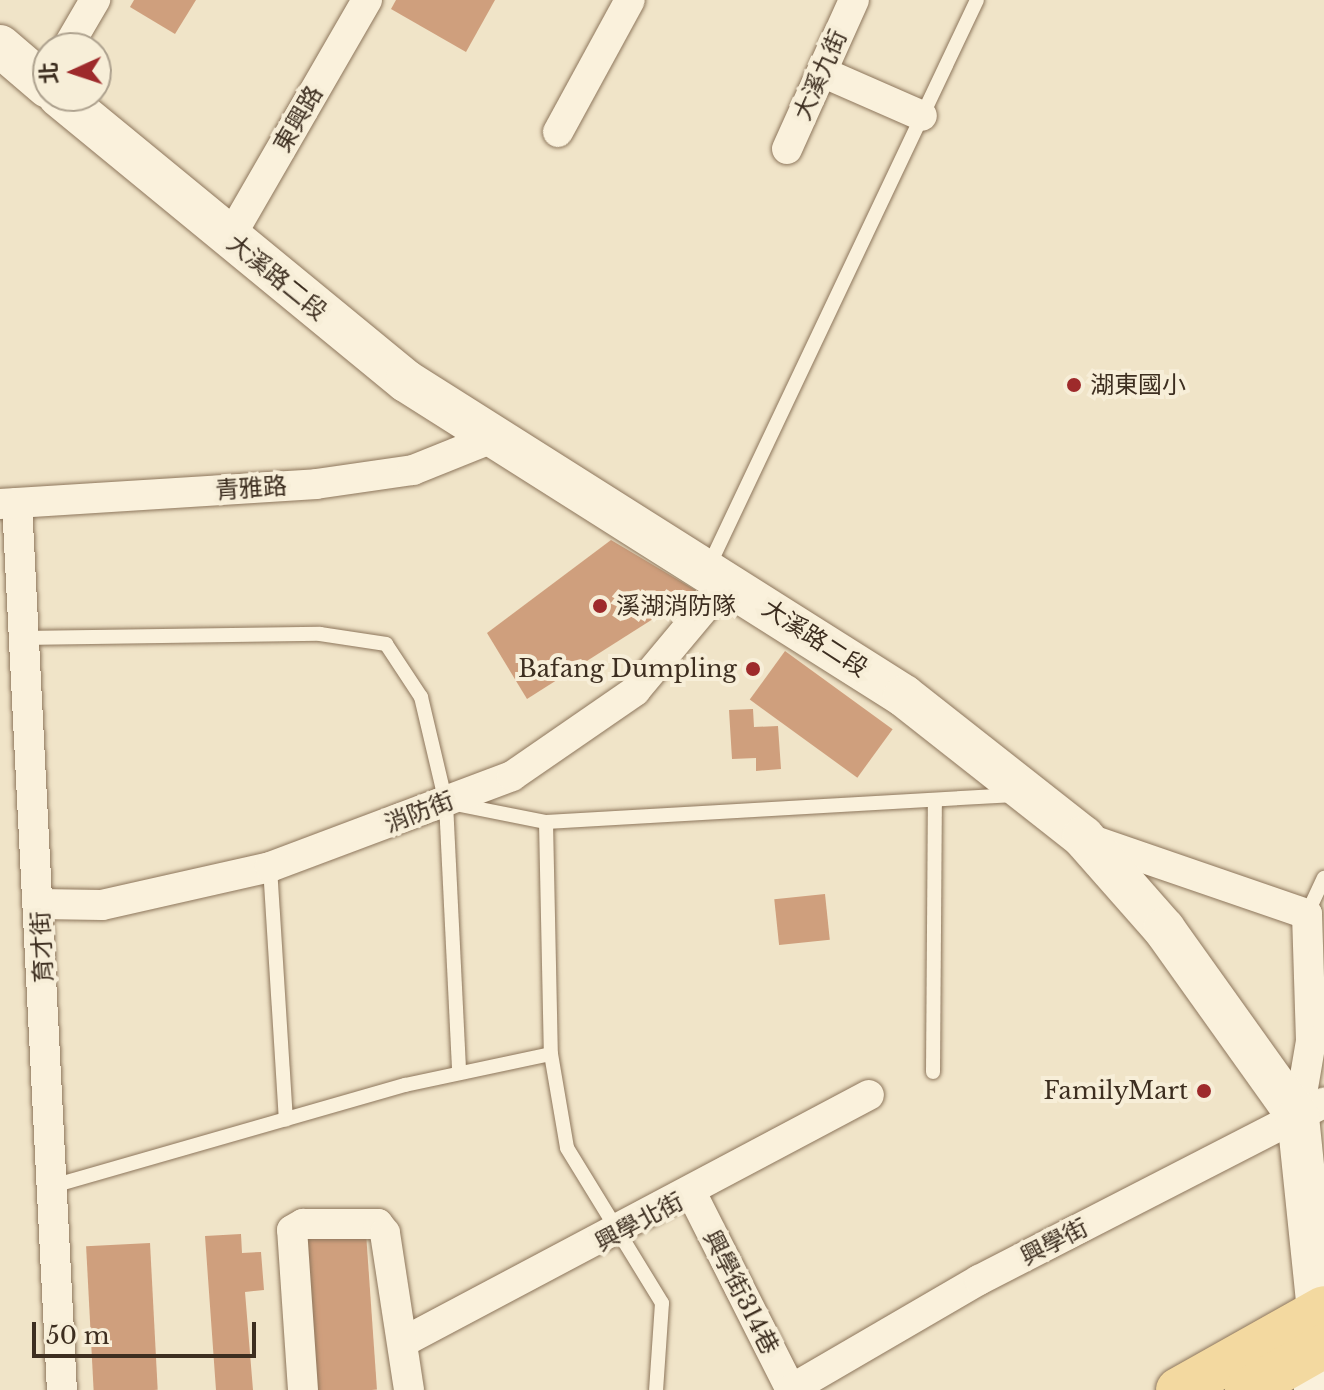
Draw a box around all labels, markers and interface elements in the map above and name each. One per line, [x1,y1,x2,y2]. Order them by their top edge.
street label: 大溪九街 [787,25,853,125]
north arrow [32,32,112,112]
text: 北 [35,61,64,85]
street label: 東興路 [268,81,328,157]
street label: 大溪路二段 [221,228,333,326]
place label: 湖東國小 [1090,371,1186,399]
marker: 湖東國小 [1065,376,1083,394]
street label: 青雅路 [214,471,288,505]
place label: 溪湖消防隊 [616,592,736,620]
street label: 大溪路二段 [757,593,873,683]
marker: 溪湖消防隊 [591,597,609,615]
place label: Bafang Dumpling [518,655,737,683]
marker: Bafang Dumpling [744,660,762,678]
street label: 消防街 [380,786,458,838]
street label: 育才街 [26,910,58,984]
place label: FamilyMart [1043,1077,1188,1105]
marker: FamilyMart [1195,1082,1213,1100]
street label: 興學北街 [590,1187,688,1257]
street label: 興學街 [1015,1213,1093,1271]
street label: 興學街314巷 [697,1225,785,1359]
scale bar [36,1306,260,1356]
text: 50 m [46,1321,109,1350]

